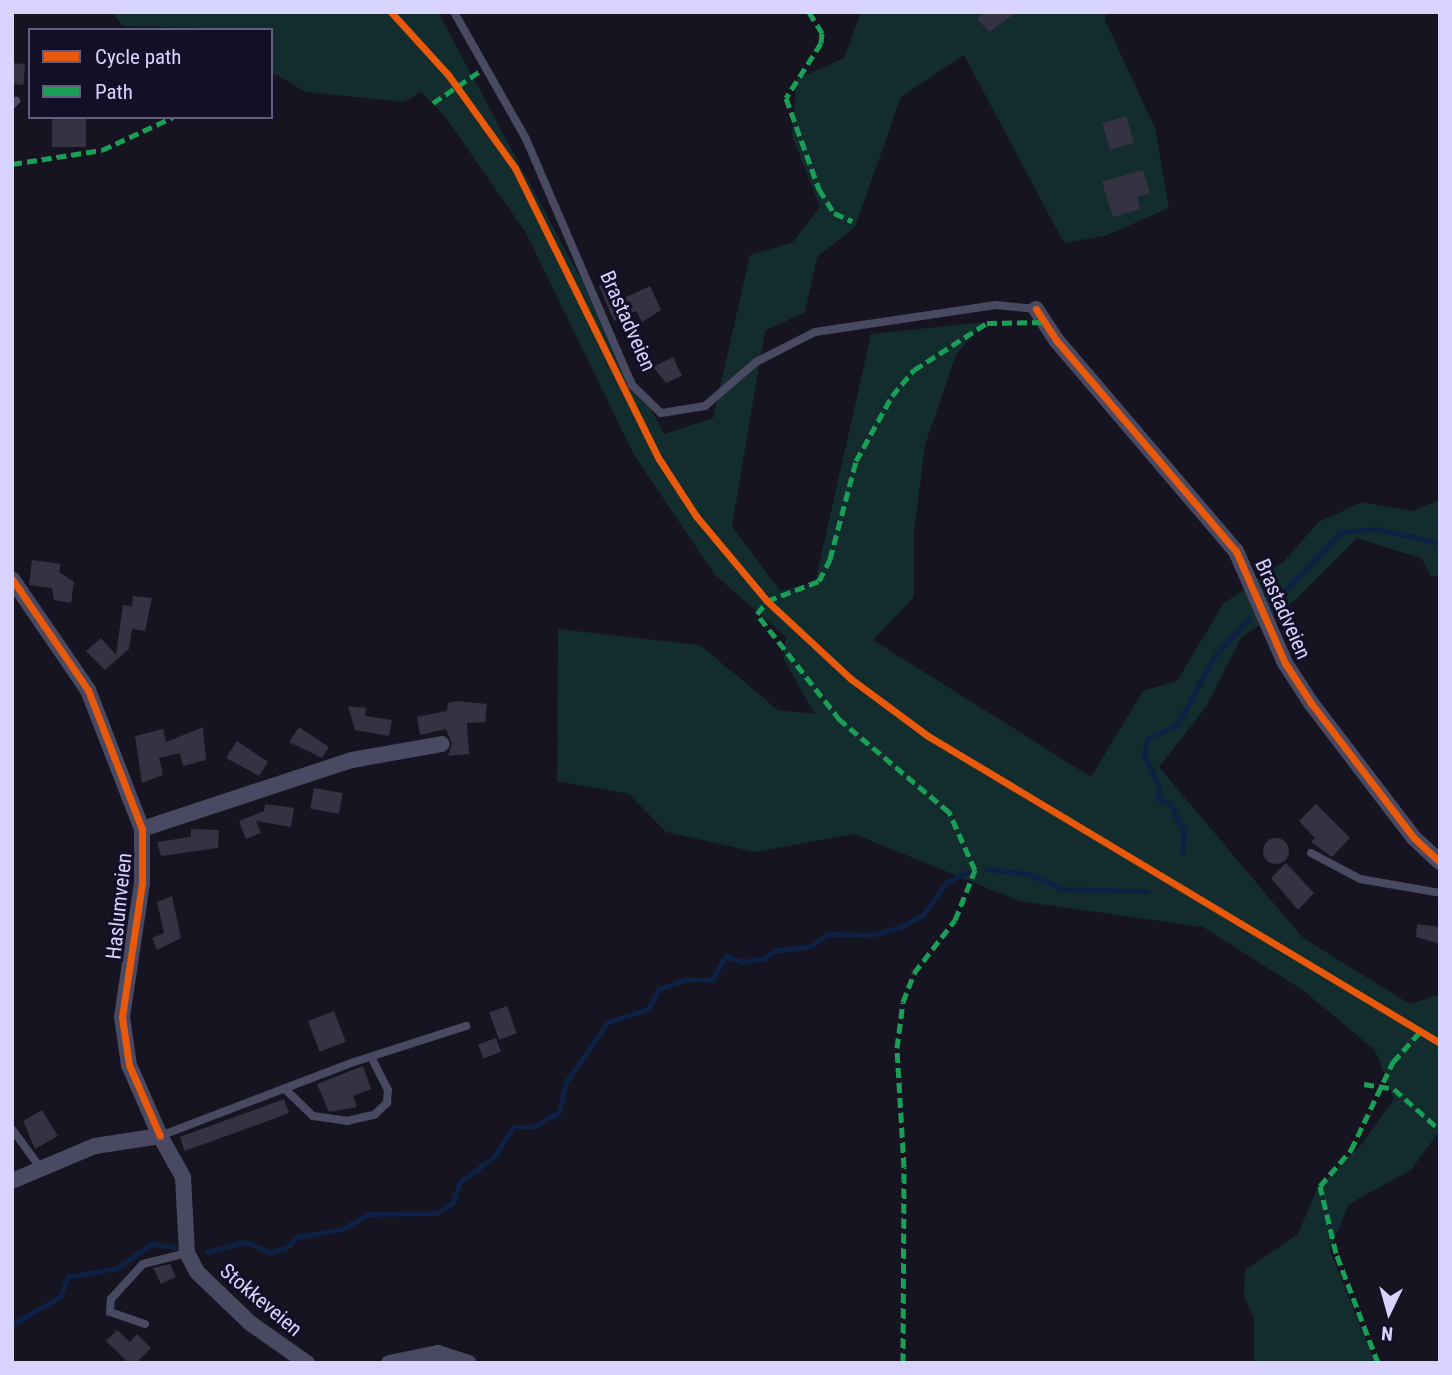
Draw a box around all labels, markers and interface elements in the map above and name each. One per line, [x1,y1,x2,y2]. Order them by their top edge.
legend [28,28,273,119]
text: Cycle path [95,45,181,69]
text: Path [95,80,133,104]
street label: Brastadveien [595,267,661,375]
street label: Brastadveien [1250,555,1316,663]
street label: Haslumveien [101,851,137,961]
street label: Stokkeveien [215,1258,307,1342]
north arrow [1354,1277,1424,1347]
text: N [1380,1321,1394,1345]

